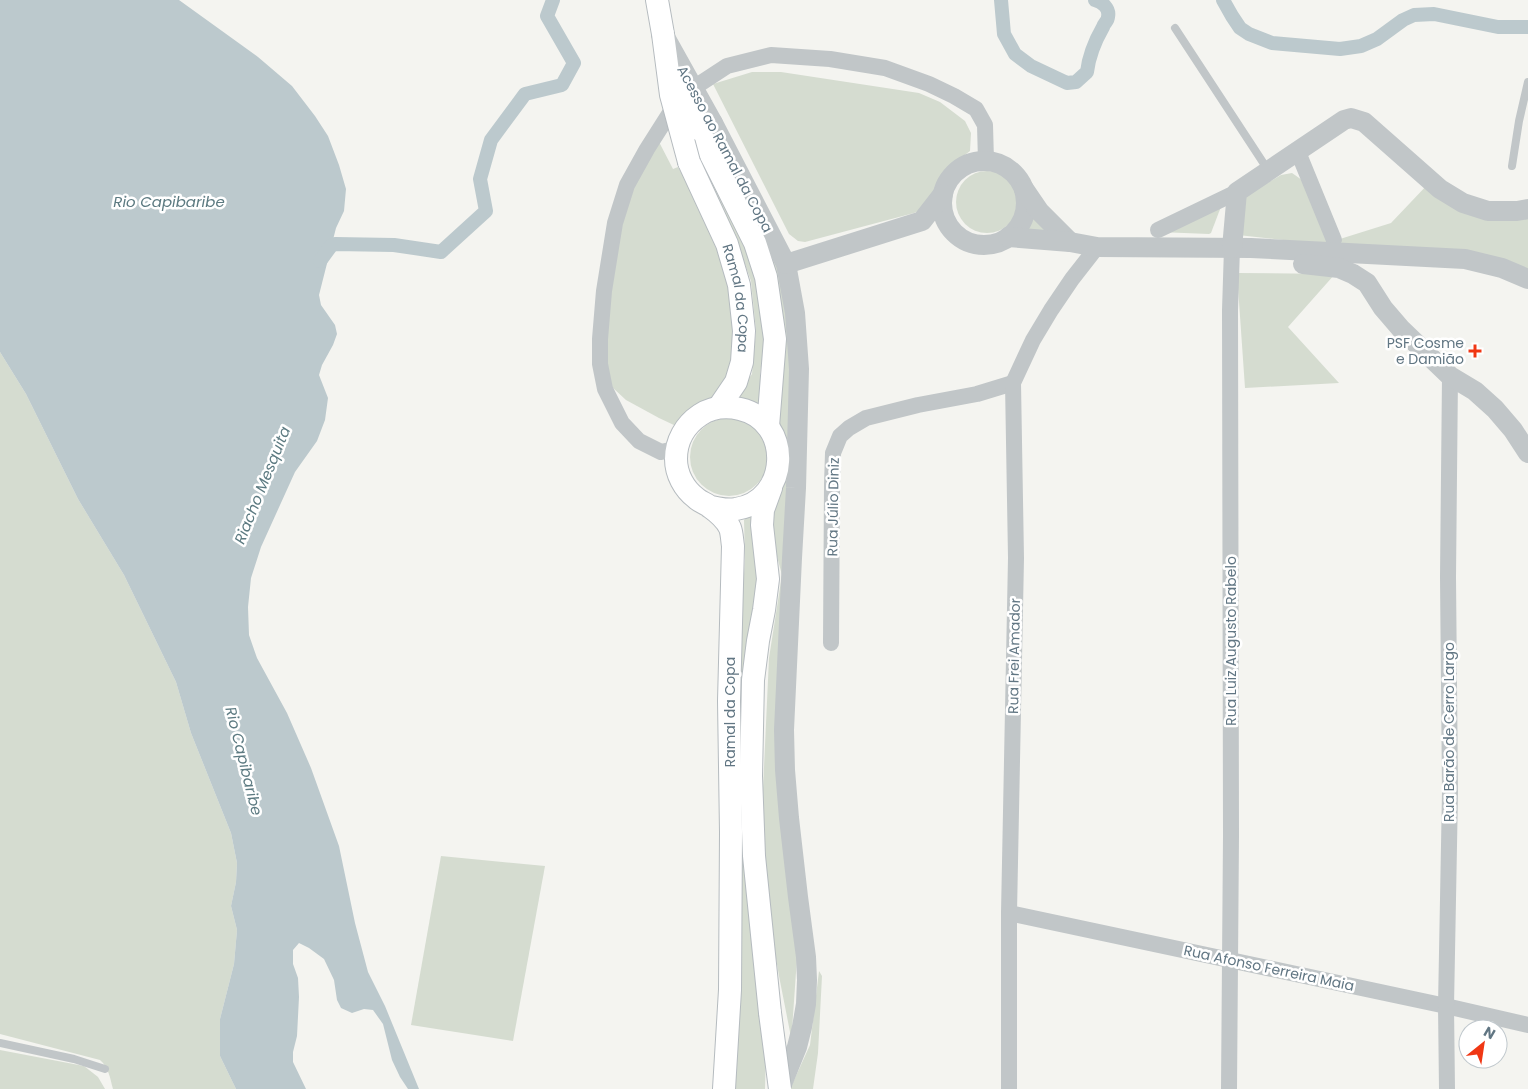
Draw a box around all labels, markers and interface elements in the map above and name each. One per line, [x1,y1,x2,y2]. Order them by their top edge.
street label: Acesso ao Ramal da Copa [672,62,778,236]
water label: Rio Capibaribe [113,191,225,212]
street label: Ramal da Copa [718,242,754,353]
place label: PSF Cosme e Damião [1387,333,1464,369]
marker: PSF Cosme e Damião [1468,344,1482,358]
water label: Riacho Mesquita [229,423,295,547]
street label: Rua Júlio Diniz [822,457,844,557]
street label: Rua Luiz Augusto Rabelo [1221,556,1241,726]
street label: Rua Frei Amador [1003,598,1025,714]
street label: Rua Barão de Cerro Largo [1439,642,1459,822]
street label: Ramal da Copa [720,657,740,767]
water label: Rio Capibaribe [220,704,268,818]
street label: Rua Afonso Ferreira Maia [1182,940,1356,996]
north arrow [1458,1019,1508,1069]
text: N [1480,1021,1499,1044]

